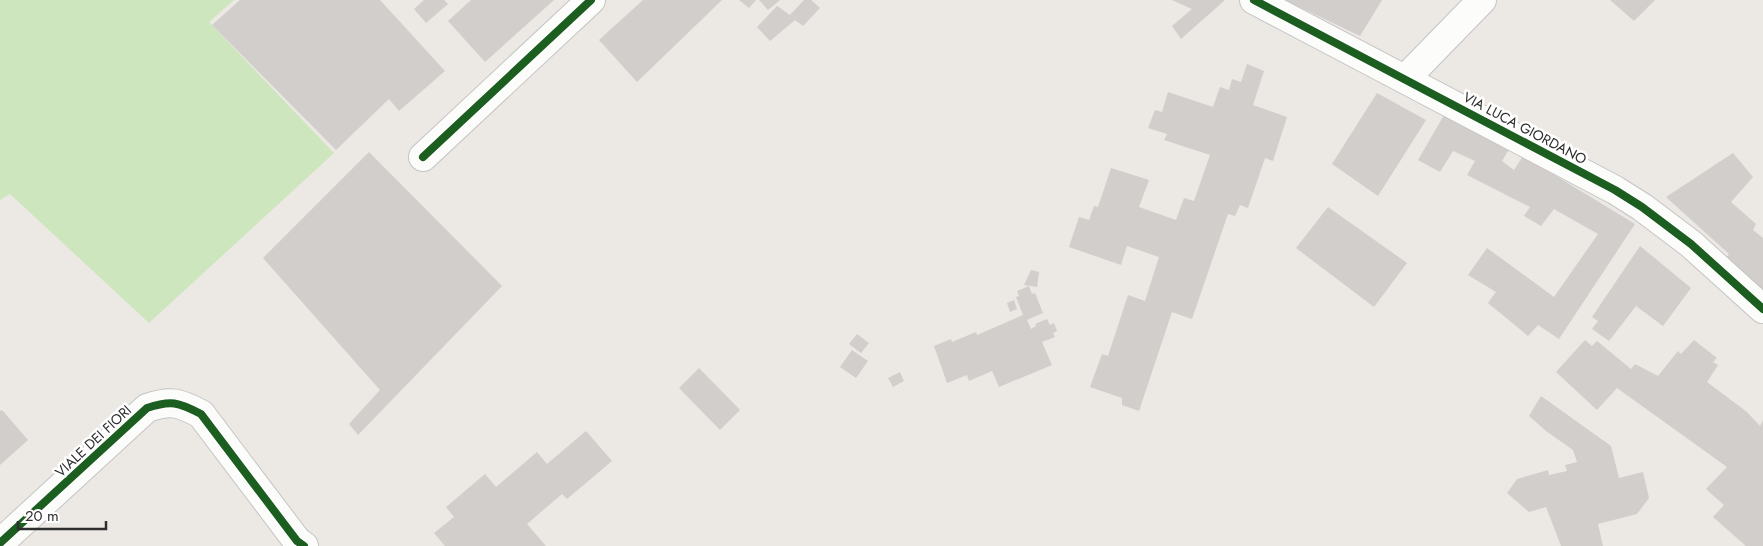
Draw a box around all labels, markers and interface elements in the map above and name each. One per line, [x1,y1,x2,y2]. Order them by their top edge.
street label: VIA LUCA GIORDANO [1460,87,1590,169]
street label: VIALE DEI FIORI [50,400,136,482]
scale bar [18,498,105,530]
text: 20 m [25,505,59,527]

